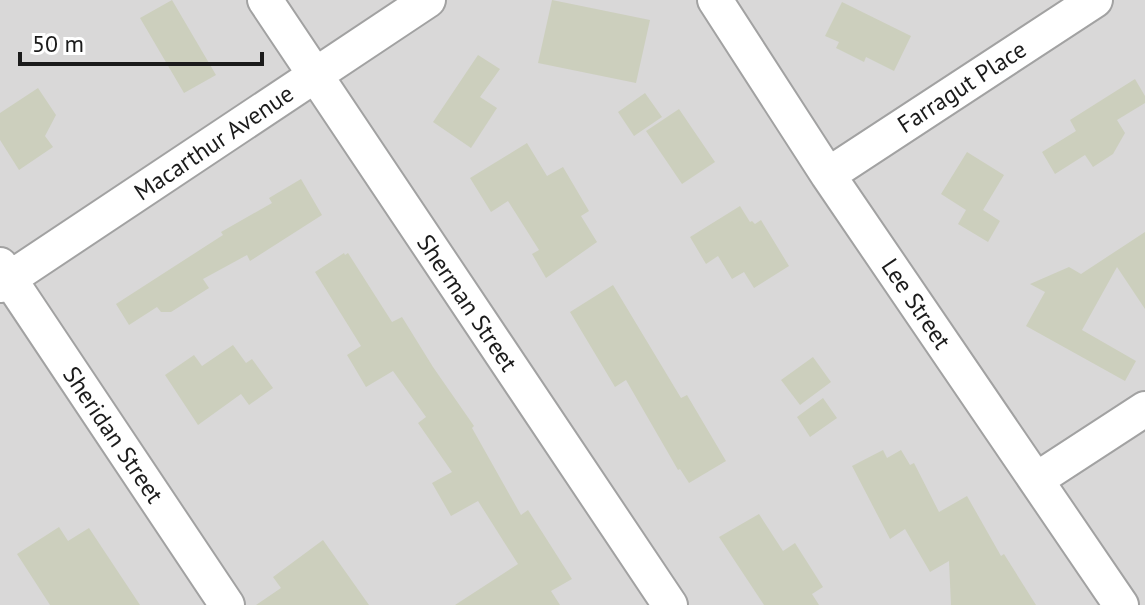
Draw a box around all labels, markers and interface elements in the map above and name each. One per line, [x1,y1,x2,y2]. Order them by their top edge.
scale bar [20,16,262,66]
text: 50 m [32,28,84,59]
street label: Farragut Place [891,33,1032,140]
street label: Macarthur Avenue [128,78,299,207]
street label: Sherman Street [410,228,525,377]
street label: Lee Street [875,252,958,355]
street label: Sheridan Street [56,360,171,509]

